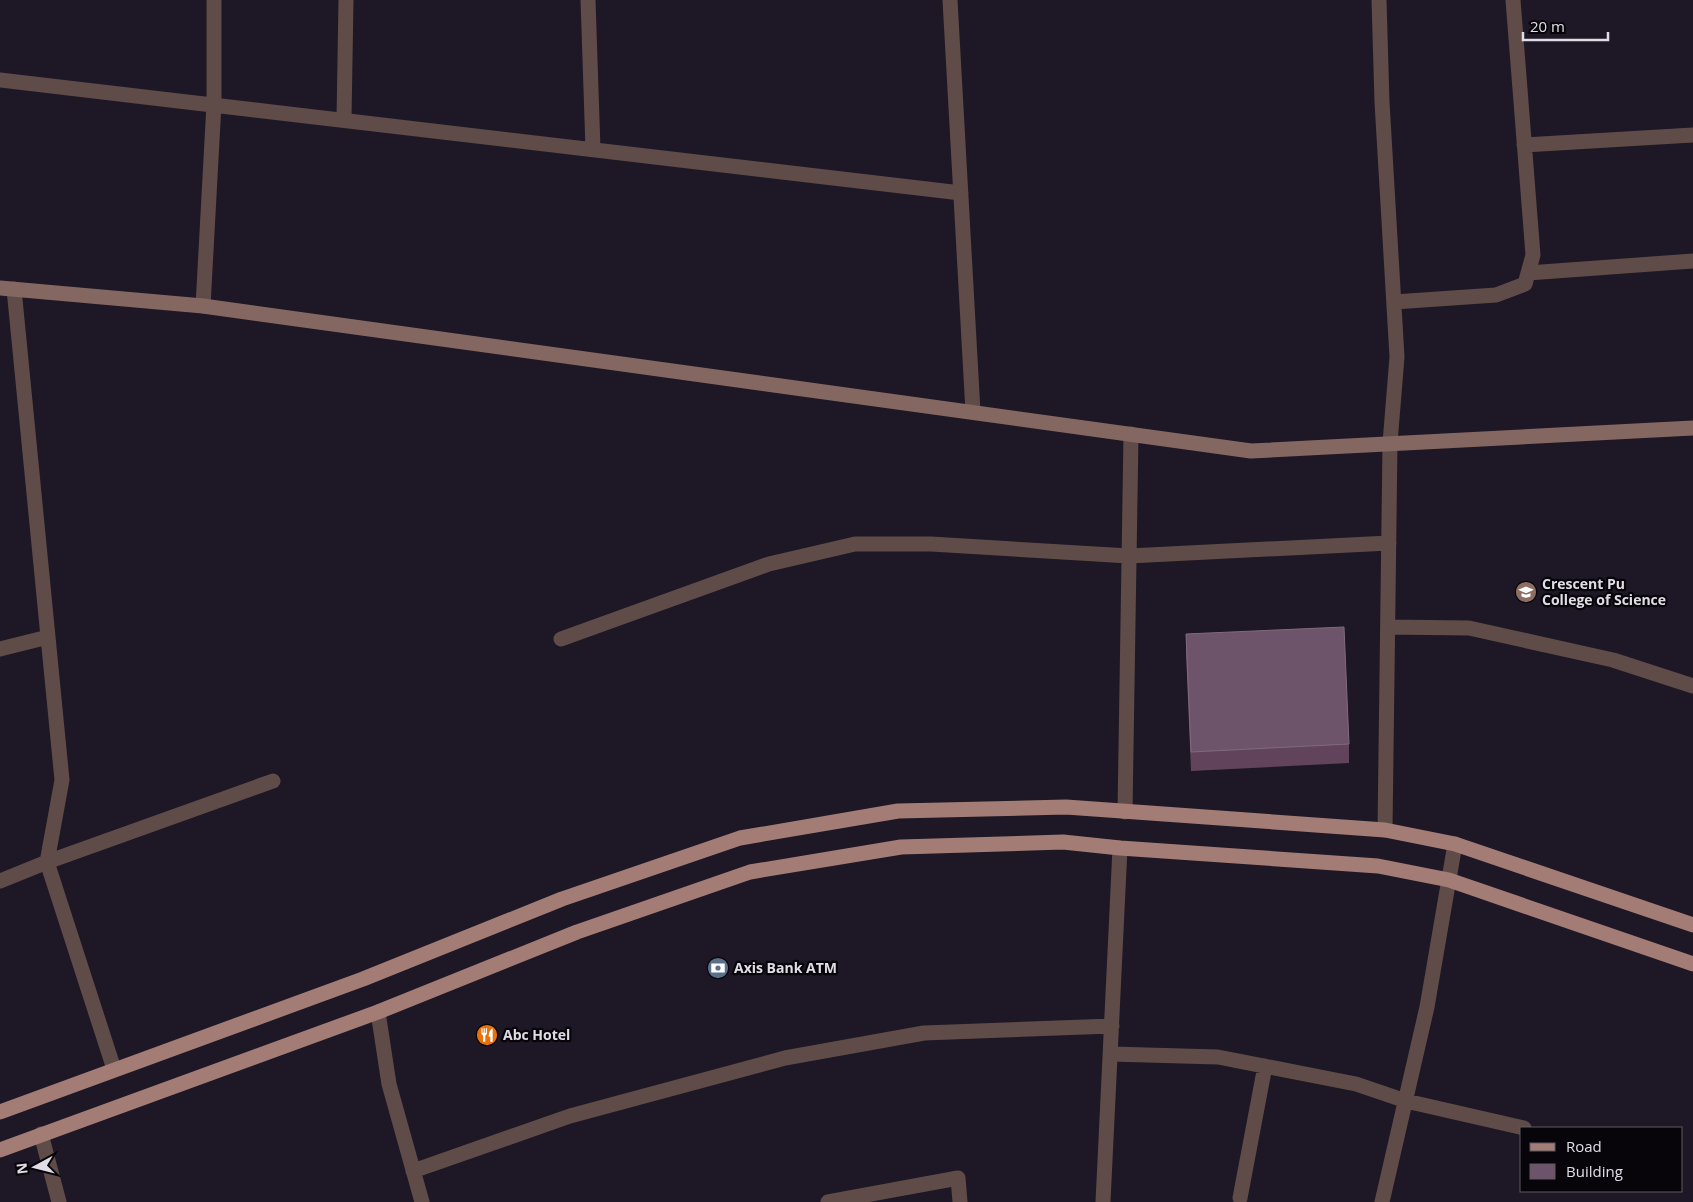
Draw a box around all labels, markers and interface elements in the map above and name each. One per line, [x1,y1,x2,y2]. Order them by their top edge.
scale bar [1523,10,1608,42]
text: 20 m [1530,16,1565,36]
place label: Crescent Pu College of Science [1542,574,1666,609]
school or university icon: Crescent Pu College of Science [1514,580,1538,604]
bank icon: Axis Bank ATM [706,956,730,980]
place label: Axis Bank ATM [734,958,837,977]
restaurant icon: Abc Hotel [475,1023,499,1047]
place label: Abc Hotel [503,1025,570,1044]
legend [1520,1127,1683,1192]
text: Road [1566,1136,1602,1156]
north arrow [10,1142,60,1192]
text: Building [1566,1161,1623,1181]
text: N [11,1162,32,1175]

